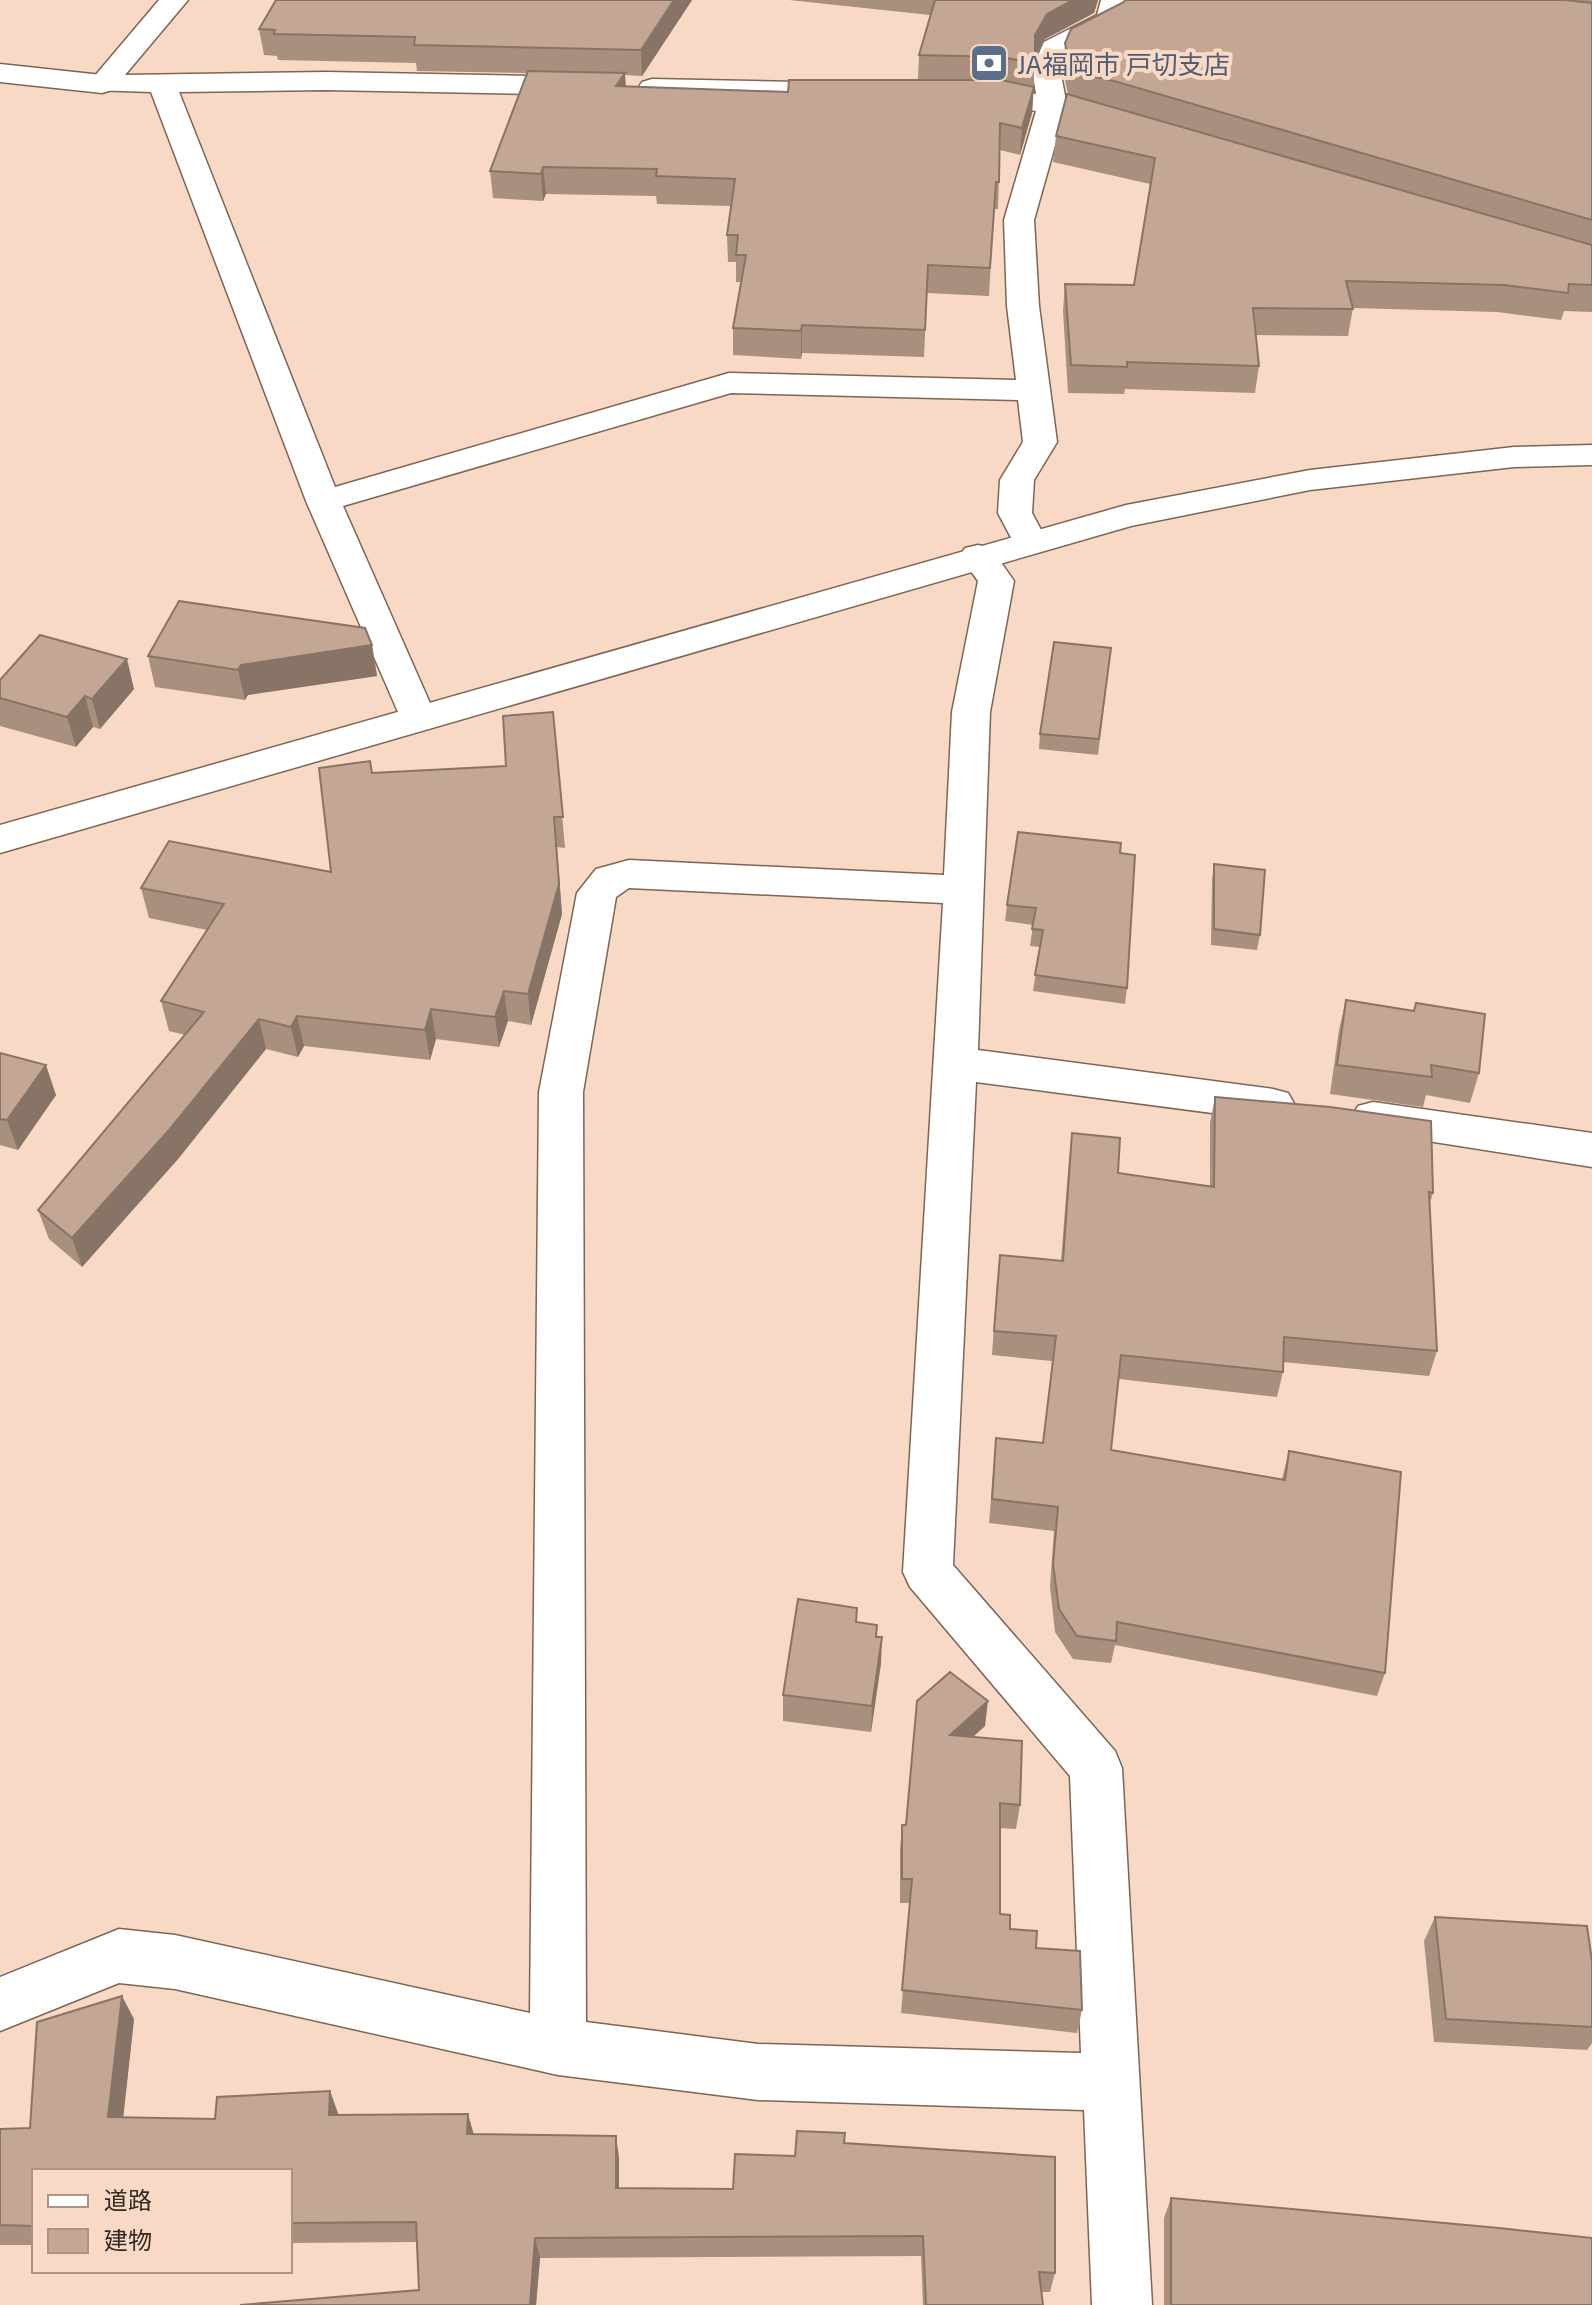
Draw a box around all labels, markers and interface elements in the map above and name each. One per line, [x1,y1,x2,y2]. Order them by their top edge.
bank icon: JA福岡市 戸切支店 [968,42,1010,84]
place label: JA福岡市 戸切支店 [1017,48,1230,79]
legend [32,2169,292,2273]
text: 道路 [104,2185,152,2214]
text: 建物 [104,2225,152,2254]

